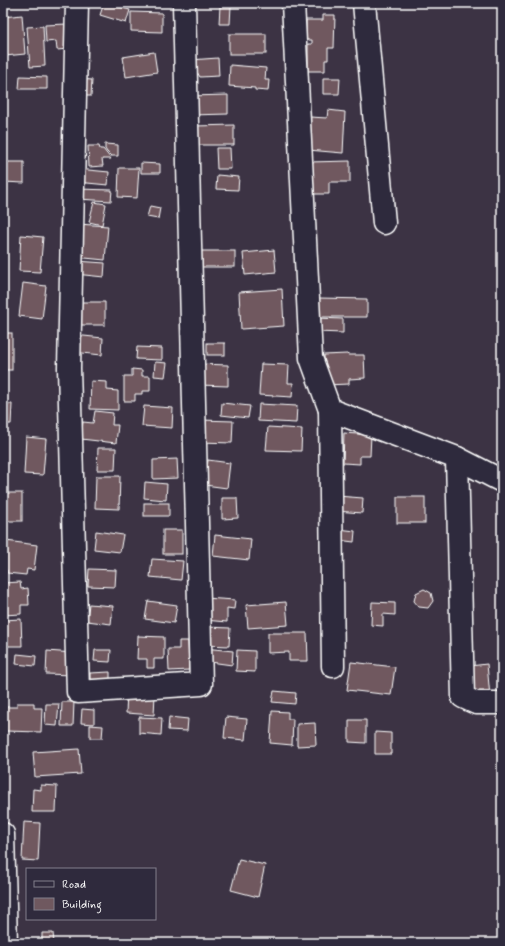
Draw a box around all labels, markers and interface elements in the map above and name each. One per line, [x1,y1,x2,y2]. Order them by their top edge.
legend [26,868,156,920]
text: Road [62,877,86,893]
text: Building [62,897,102,914]

